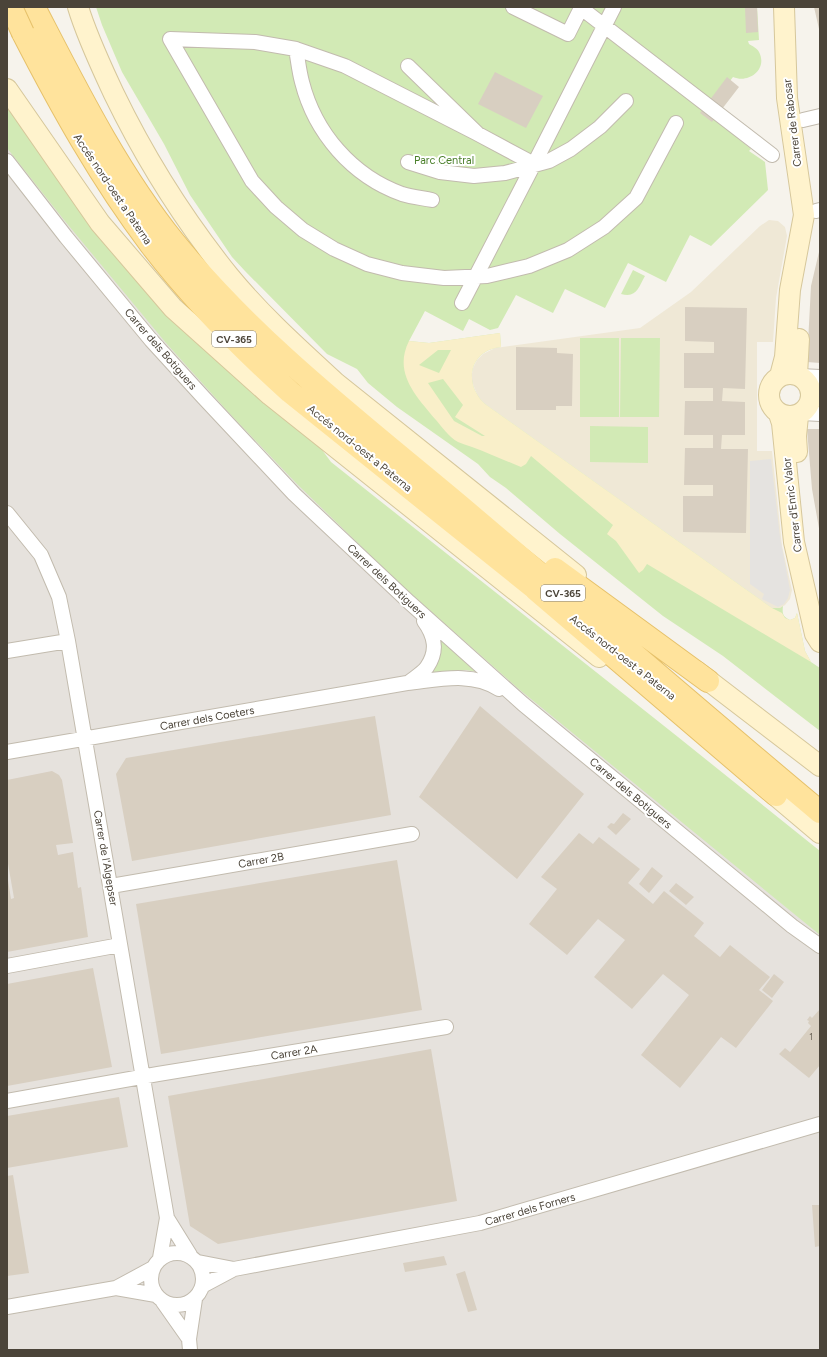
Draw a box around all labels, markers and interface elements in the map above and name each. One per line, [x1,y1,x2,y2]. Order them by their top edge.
street label: Carrer de Rabosar [781,78,804,168]
street label: Accés nord-oest a Paterna [71,132,154,247]
park label: Parc Central [414,154,474,167]
street label: Carrer dels Botiguers [122,306,199,393]
road number: CV-365 [212,331,256,347]
street label: Accés nord-oest a Paterna [305,402,415,495]
street label: Carrer d'Enric Valor [780,457,805,553]
street label: Carrer dels Botiguers [344,541,429,621]
road number: CV-365 [541,585,585,601]
street label: Accés nord-oest a Paterna [567,612,678,703]
street label: Carrer dels Coeters [159,704,255,733]
street label: Carrer dels Botiguers [587,755,674,832]
street label: Carrer de l'Algepser [91,809,120,907]
street label: Carrer 2B [237,850,285,871]
house number: 1 [809,1031,813,1042]
street label: Carrer 2A [270,1042,319,1063]
street label: Carrer dels Forners [484,1190,577,1229]

